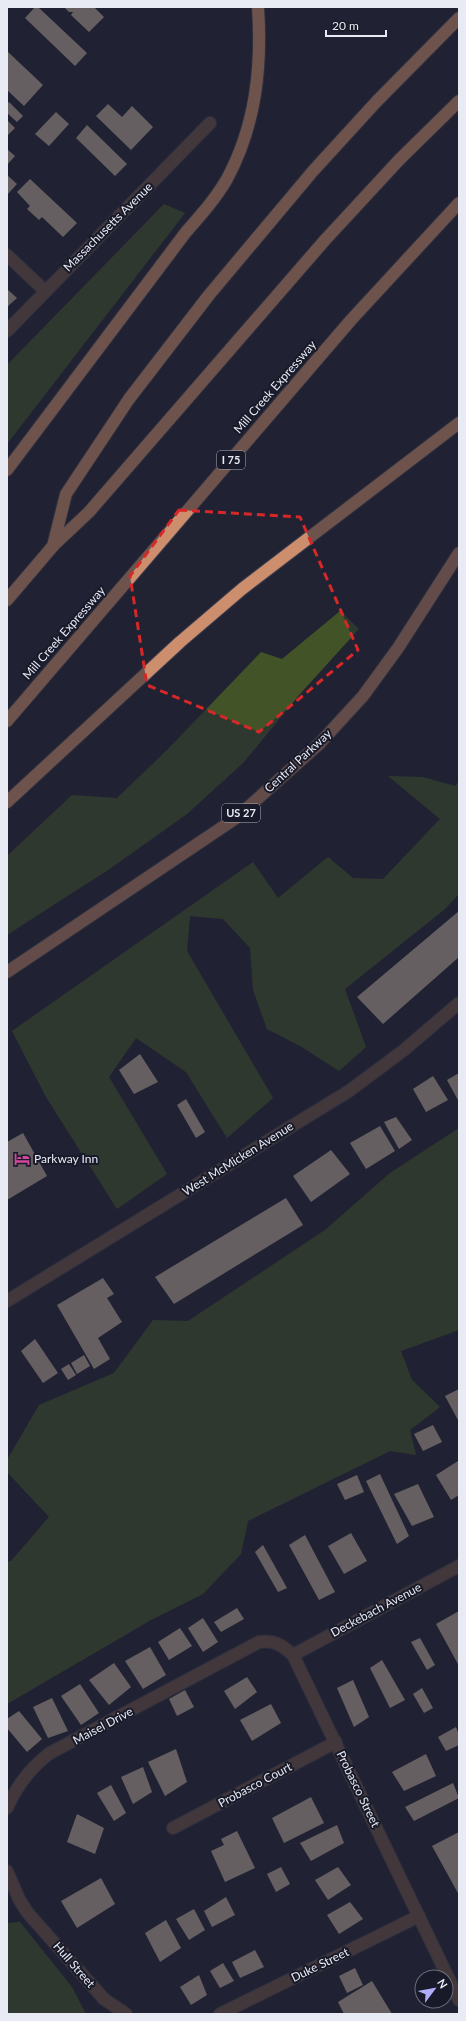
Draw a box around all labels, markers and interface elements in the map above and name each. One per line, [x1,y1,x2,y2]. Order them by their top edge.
scale bar [326,12,386,38]
text: 20 m [332,18,359,33]
street label: Massachusetts Avenue [60,179,155,274]
street label: Mill Creek Expressway [230,336,320,436]
road number: I 75 [217,451,245,469]
street label: Mill Creek Expressway [19,582,109,682]
street label: Central Parkway [261,725,335,795]
road number: US 27 [222,804,260,822]
street label: West McMicken Avenue [179,1118,296,1199]
hotel icon: Parkway Inn [13,1150,31,1168]
place label: Parkway Inn [34,1151,98,1166]
street label: Deckebach Avenue [328,1579,424,1640]
street label: Maisel Drive [70,1703,135,1748]
street label: Probasco Street [334,1748,384,1830]
street label: Probasco Court [215,1758,295,1810]
street label: Hull Street [50,1939,99,1991]
street label: Duke Street [288,1944,352,1985]
north arrow [414,1969,454,2009]
text: N [435,1976,451,1990]

